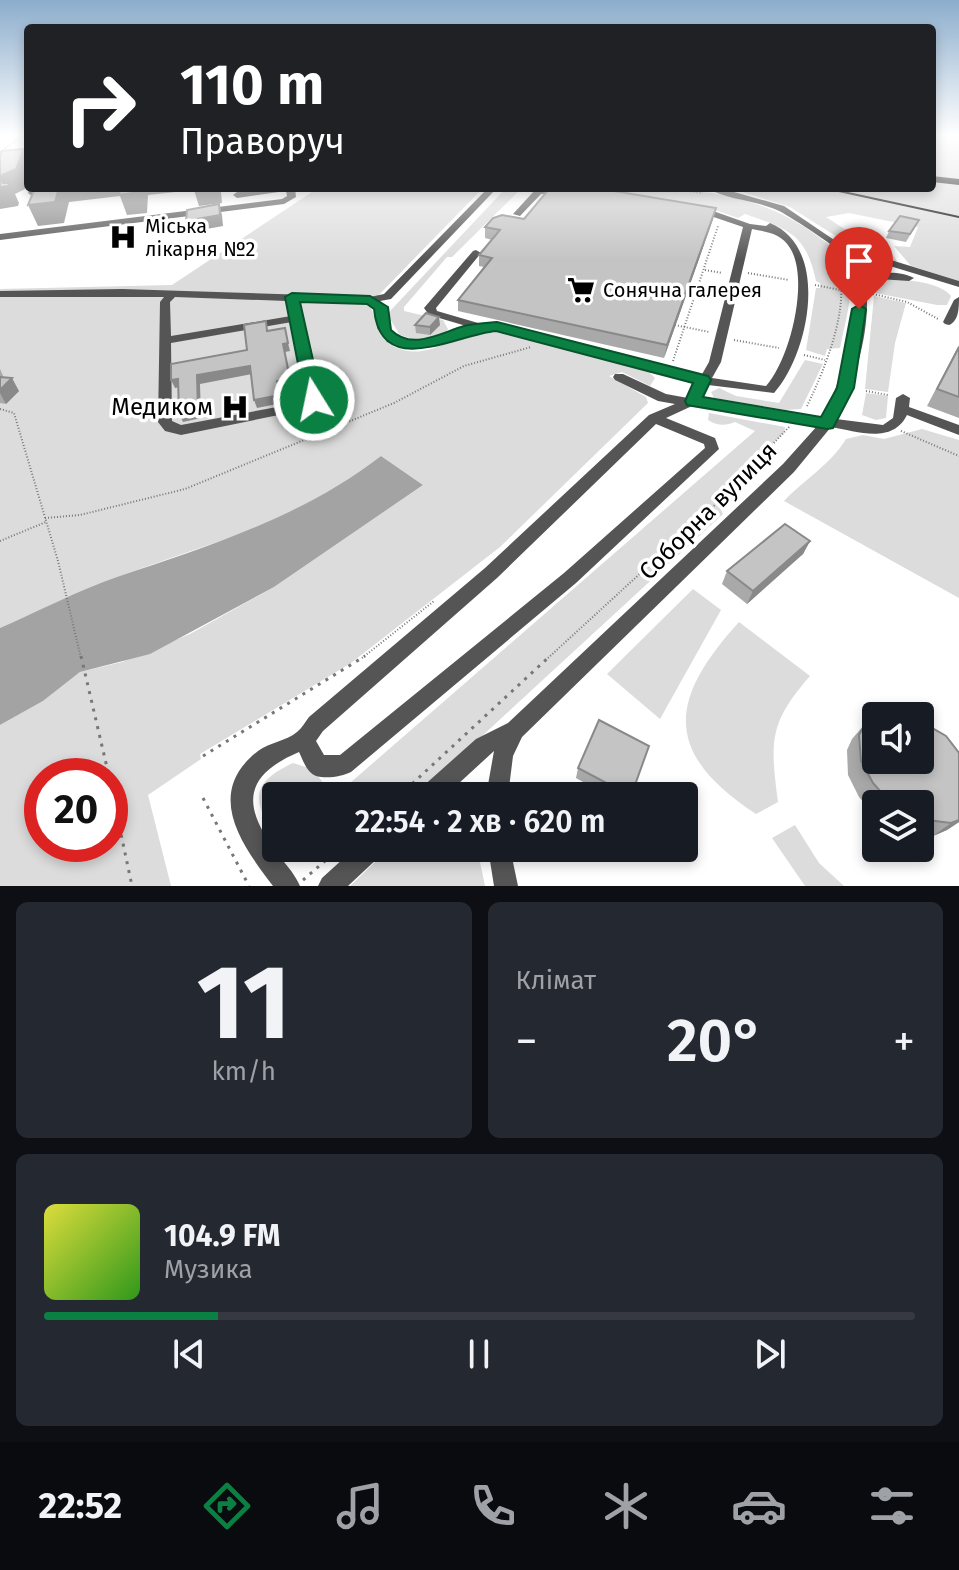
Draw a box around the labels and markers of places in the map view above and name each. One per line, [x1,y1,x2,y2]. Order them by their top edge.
place label: Міська лікарня №2 [145,214,256,261]
hospital icon: Міська лікарня №2 [108,222,138,252]
pin [825,227,893,309]
supermarket icon: Сонячна галерея [566,275,596,305]
place label: Сонячна галерея [603,278,762,302]
hospital icon: Медиком [220,392,250,422]
place label: Медиком [111,393,213,421]

